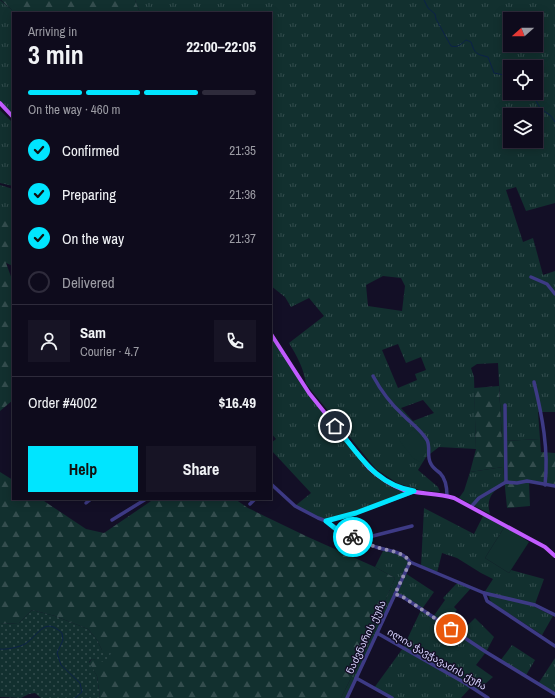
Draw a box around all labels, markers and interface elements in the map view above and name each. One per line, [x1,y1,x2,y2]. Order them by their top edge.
north arrow [503,12,543,52]
map controls [503,12,543,148]
text: Arriving in [28,23,77,40]
text: 22:00–22:05 [186,36,256,57]
text: 3 min [28,37,84,72]
button: locate [503,60,543,100]
text: On the way · 460 m [28,101,120,118]
button: layers [503,108,543,148]
icon: check [28,139,50,161]
text: Confirmed [62,140,119,161]
text: 21:35 [229,142,256,159]
icon: check [28,183,50,205]
text: Preparing [62,184,116,205]
text: 21:36 [229,186,256,203]
icon: check [28,227,50,249]
text: On the way [62,228,124,249]
text: 21:37 [229,230,256,247]
text: Delivered [62,272,115,293]
button: person [28,320,70,362]
button: phone [214,320,256,362]
text: Sam [80,322,106,343]
text: Courier · 4.7 [80,343,139,360]
text: Order #4002 [28,392,97,413]
text: $16.49 [218,392,256,413]
pin [318,409,352,443]
icon: home [324,415,346,437]
button: Help [28,446,138,492]
button: Share [146,446,256,492]
courier [333,517,373,557]
icon: bike [342,526,364,548]
street label: ნაძვნარის ქუჩა [343,598,389,676]
pin [434,612,468,646]
icon: bag [440,618,462,640]
street label: ილია ჭავჭავაძის ქუჩა [385,625,489,693]

